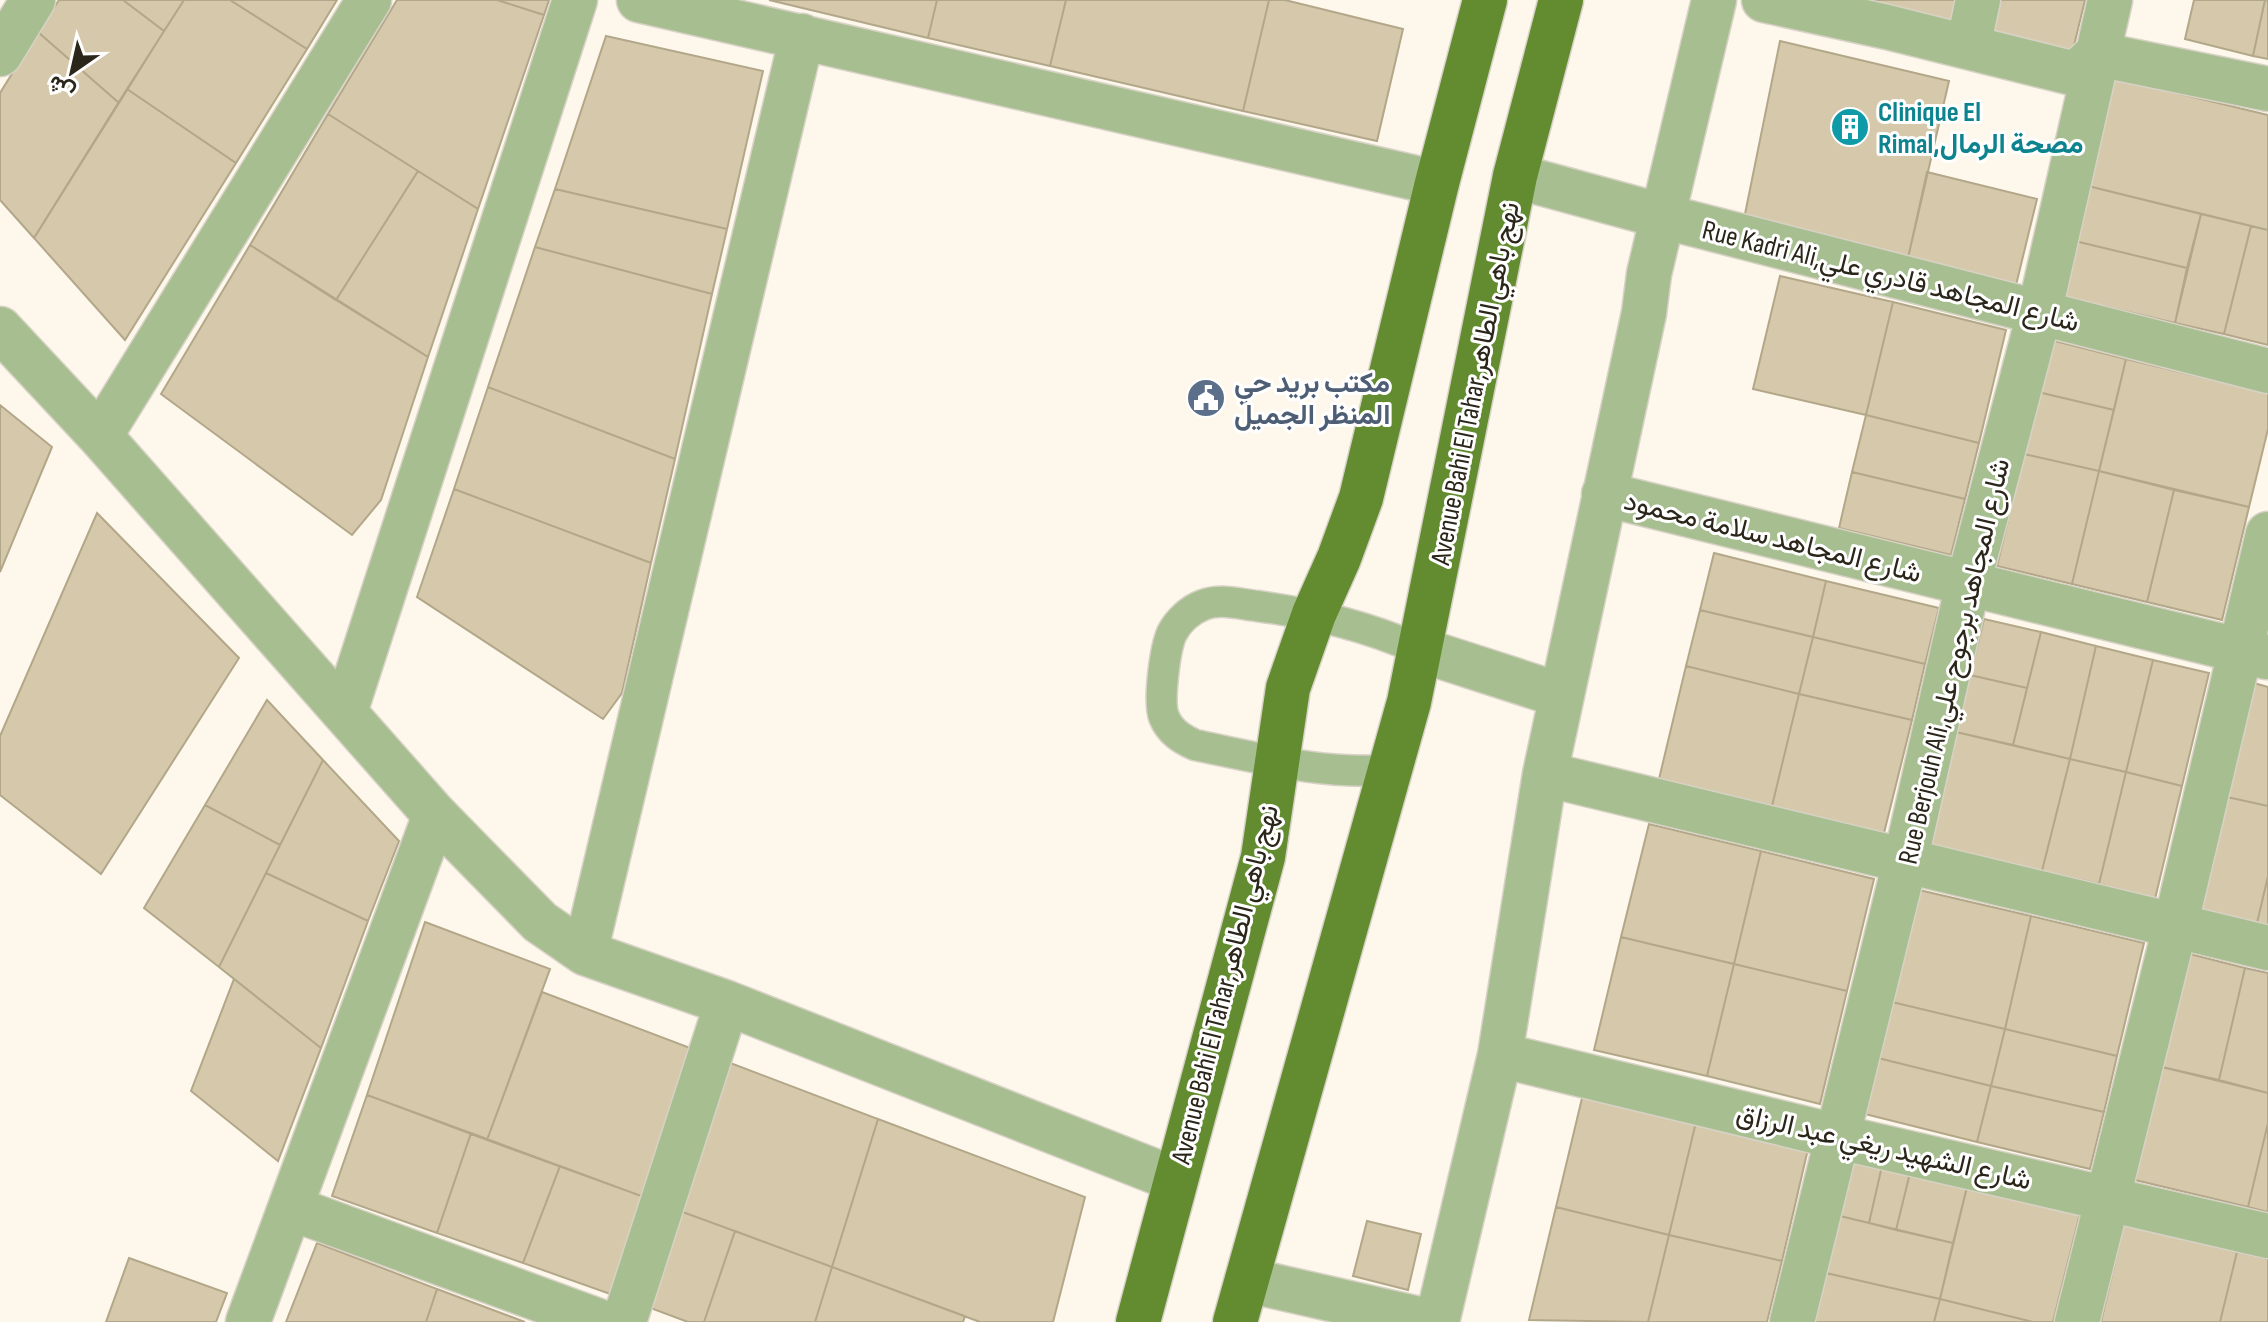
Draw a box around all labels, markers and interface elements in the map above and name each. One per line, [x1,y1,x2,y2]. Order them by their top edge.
north arrow [32,32,112,112]
text: ش [43,69,80,106]
place label: Clinique El Rimal,مصحة الرمال [1878,96,2083,161]
building icon: Clinique El Rimal,مصحة الرمال [1829,106,1871,148]
street label: Avenue Bahi El Tahar,نهج باهي الطاهر [1424,199,1532,569]
street label: Rue Kadri Ali,شارع المجاهد قادري علي [1698,214,2083,344]
place label: مكتب بريد حي المنظر الجميل [1234,367,1391,432]
public building icon: مكتب بريد حي المنظر الجميل [1185,377,1227,419]
street label: Rue Berjouh Ali,شارع المجاهد برجوح علي [1892,455,2022,868]
street label: شارع المجاهد سلامة محمود [1620,485,1925,591]
street label: Avenue Bahi El Tahar,نهج باهي الطاهر [1165,801,1291,1169]
street label: شارع الشهيد ريغي عبد الرزاق [1732,1097,2034,1202]

